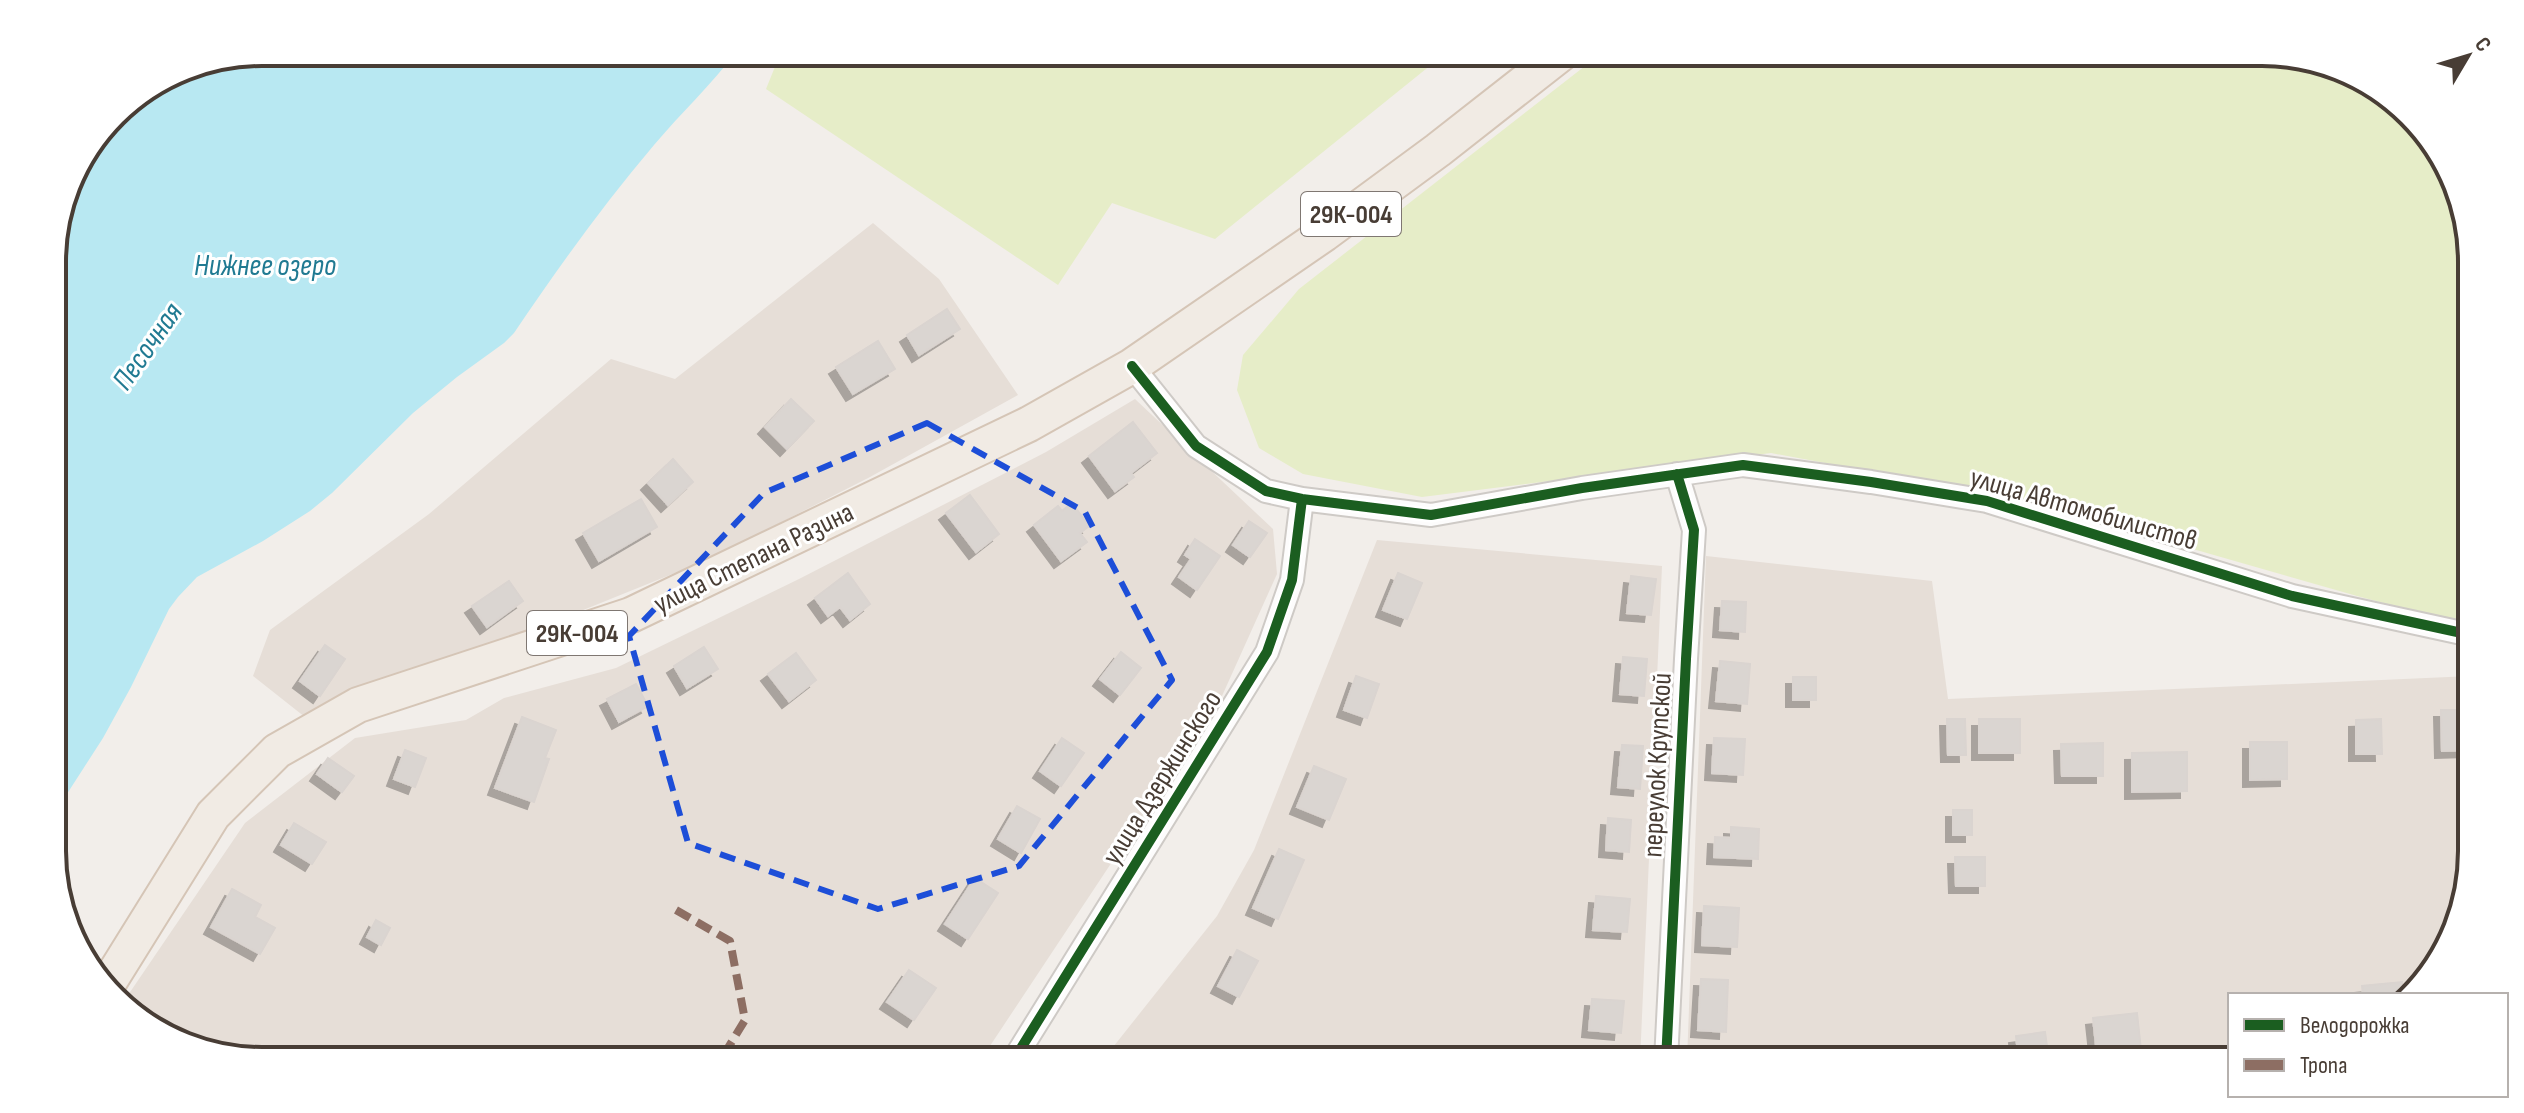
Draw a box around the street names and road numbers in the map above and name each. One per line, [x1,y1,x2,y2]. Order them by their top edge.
road number: 29К-004 [1301,192,1401,236]
street label: улица Автомобилистов [1966,461,2201,558]
street label: улица Степана Разина [648,496,859,621]
road number: 29К-004 [527,611,627,655]
street label: переулок Крупской [1636,672,1679,858]
street label: улица Дзержинского [1096,685,1229,871]

